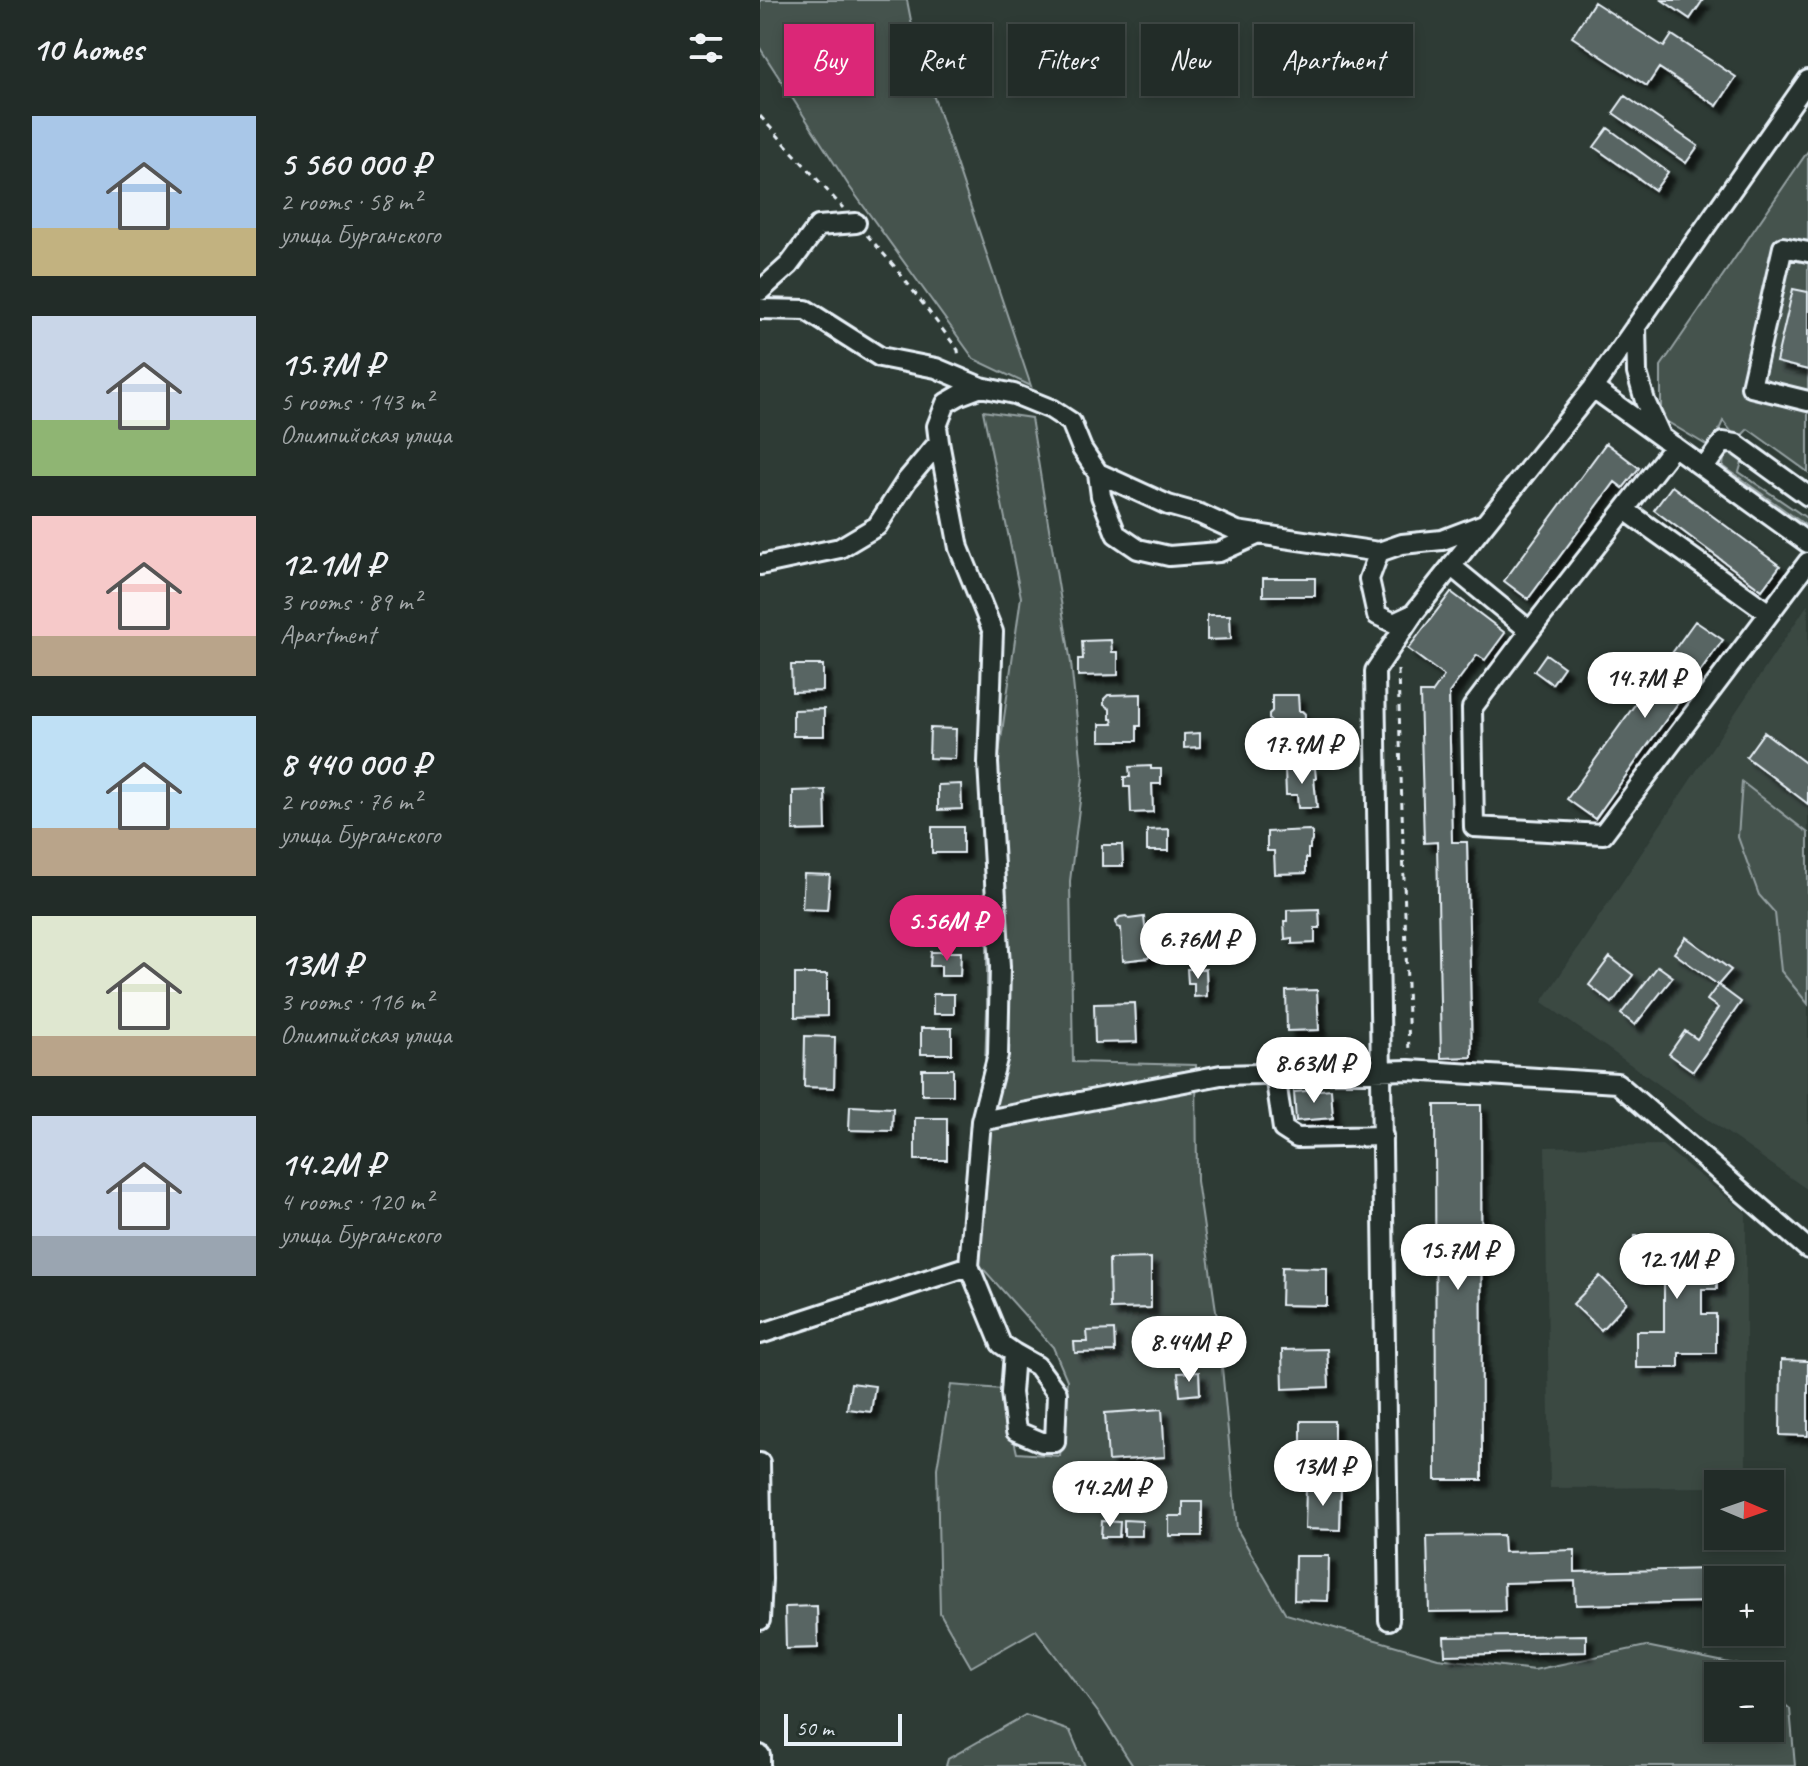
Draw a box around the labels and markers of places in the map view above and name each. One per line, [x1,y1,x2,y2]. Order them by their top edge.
pin: 14.7M ₽ [1571,652,1719,720]
pin: 17.9M ₽ [1228,718,1376,786]
pin: 5.56M ₽ [873,895,1021,963]
pin: 6.76M ₽ [1124,913,1272,981]
pin: 8.63M ₽ [1240,1037,1388,1105]
pin: 15.7M ₽ [1384,1224,1532,1292]
pin: 12.1M ₽ [1603,1233,1751,1301]
pin: 8.44M ₽ [1115,1316,1263,1384]
pin: 13M ₽ [1267,1440,1379,1508]
pin: 14.2M ₽ [1036,1461,1184,1529]

